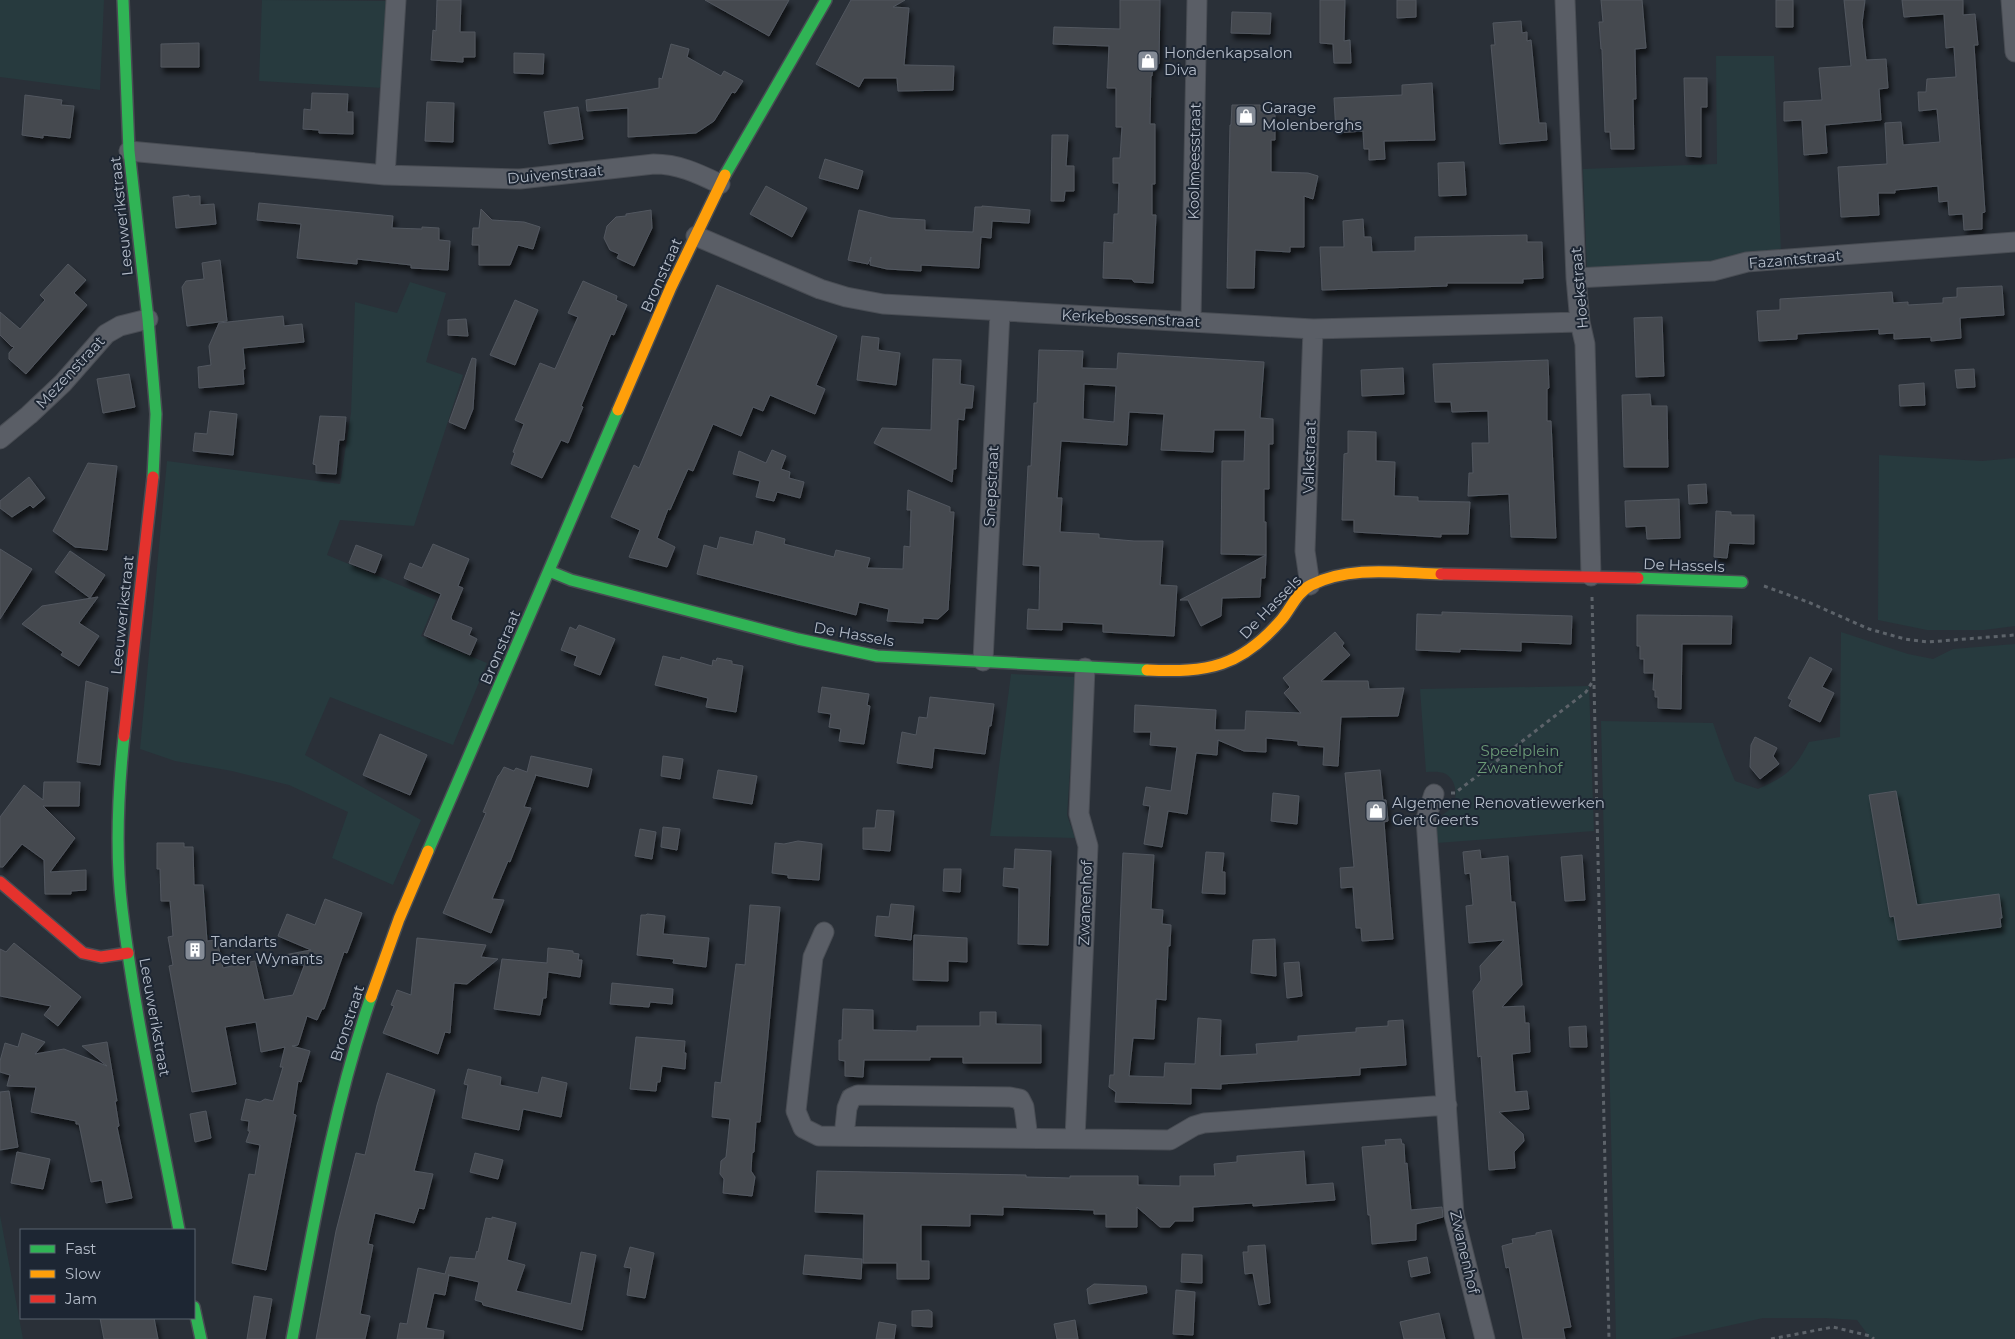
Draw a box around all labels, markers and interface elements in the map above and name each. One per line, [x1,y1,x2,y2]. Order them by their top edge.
place label: Hondenkapsalon Diva [1164,43,1293,79]
shop icon: Hondenkapsalon Diva [1136,49,1160,73]
place label: Garage Molenberghs [1262,98,1362,134]
street label: Koolmeesstraat [1183,102,1205,220]
shop icon: Garage Molenberghs [1234,104,1258,128]
street label: Leeuwerikstraat [105,155,137,277]
street label: Duivenstraat [506,160,604,188]
street label: Bronstraat [636,235,686,315]
street label: Fazantstraat [1748,245,1842,273]
street label: Hoekstraat [1566,246,1592,330]
street label: Kerkebossenstraat [1061,305,1201,331]
street label: Mezenstraat [31,332,109,412]
street label: Valkstraat [1298,420,1320,494]
street label: Snepstraat [979,445,1003,527]
street label: Leeuwerikstraat [106,554,138,676]
street label: De Hassels [1643,554,1725,576]
street label: De Hassels [1235,571,1305,643]
street label: Bronstraat [476,607,524,687]
street label: De Hassels [812,618,896,650]
park label: Speelplein Zwanenhof [1477,741,1564,777]
place label: Algemene Renovatiewerken Gert Geerts [1392,793,1605,829]
shop icon: Algemene Renovatiewerken Gert Geerts [1364,799,1388,823]
street label: Zwanenhof [1074,859,1096,946]
place label: Tandarts Peter Wynants [211,932,323,968]
building icon: Tandarts Peter Wynants [183,938,207,962]
street label: Leeuwerikstraat [135,956,175,1078]
street label: Bronstraat [326,982,368,1064]
street label: Zwanenhof [1446,1208,1484,1297]
legend [20,1229,195,1319]
text: Fast [65,1239,96,1258]
text: Slow [65,1264,101,1283]
text: Jam [64,1289,97,1308]

